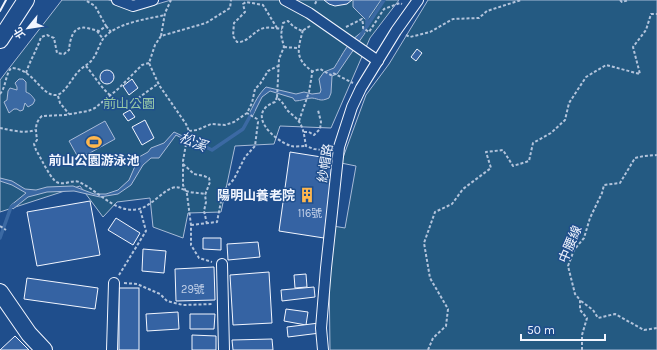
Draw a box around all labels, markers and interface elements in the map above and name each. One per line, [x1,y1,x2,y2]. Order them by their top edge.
north arrow [8,8,48,48]
text: 北 [11,25,28,41]
park label: 前山公園 [103,96,155,111]
water label: 松溪 [177,129,211,156]
sports icon: 前山公園游泳池 [85,133,103,151]
street label: 紗帽路 [315,143,335,183]
place label: 前山公園游泳池 [48,153,140,168]
building icon: 陽明山養老院 [298,186,316,204]
place label: 陽明山養老院 [217,188,295,203]
house number: 116號 [298,207,322,220]
street label: 中腰線 [555,223,585,265]
house number: 29號 [181,283,205,296]
scale bar [521,316,605,342]
text: 50 m [527,323,555,337]

